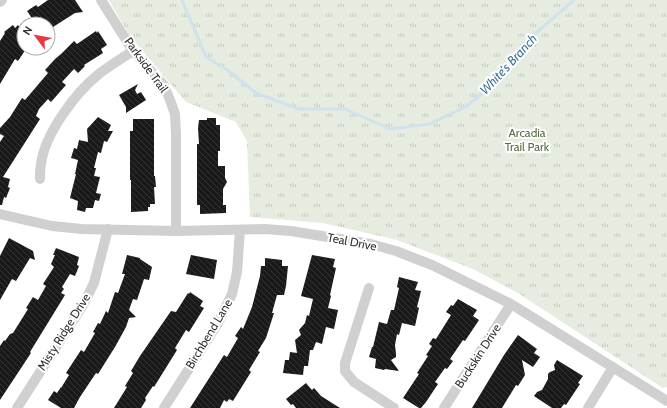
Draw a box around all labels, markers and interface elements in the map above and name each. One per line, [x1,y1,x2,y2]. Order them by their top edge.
north arrow [16,16,56,56]
text: N [20,24,36,38]
water label: White's Branch [476,30,540,98]
street label: Parkside Trail [121,34,172,95]
park label: Arcadia Trail Park [505,125,550,154]
street label: Teal Drive [326,229,378,254]
street label: Misty Ridge Drive [34,290,93,373]
street label: Birchbend Lane [182,296,235,371]
street label: Buckskin Drive [451,321,504,391]

